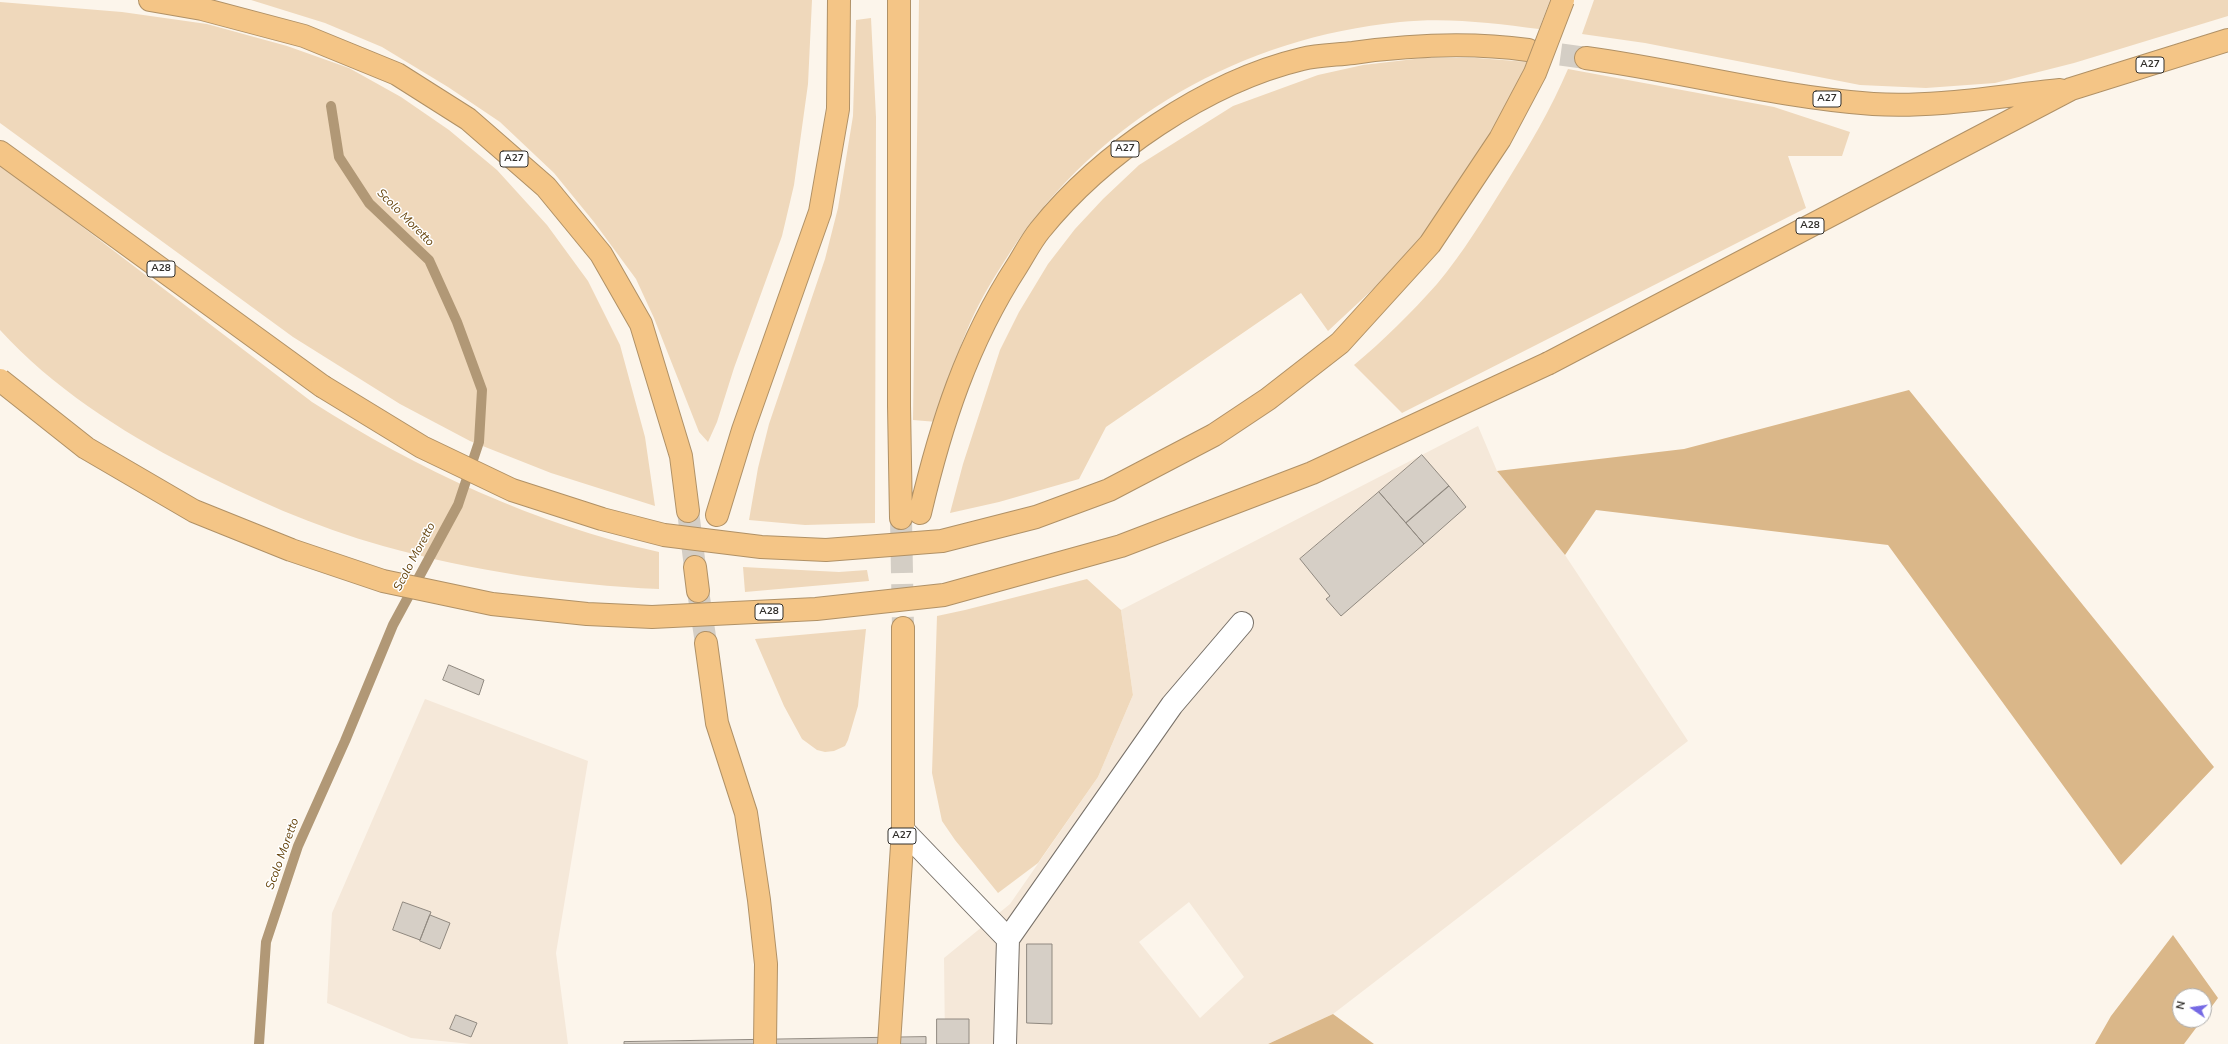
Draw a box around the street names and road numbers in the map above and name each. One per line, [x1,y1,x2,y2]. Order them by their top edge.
road number: A27 [2136,57,2164,73]
road number: A27 [1813,91,1841,107]
road number: A27 [1111,141,1139,157]
road number: A27 [500,151,528,167]
road number: A28 [1796,218,1824,234]
road number: A28 [147,261,175,277]
road number: A28 [755,604,783,620]
road number: A27 [888,828,916,844]

